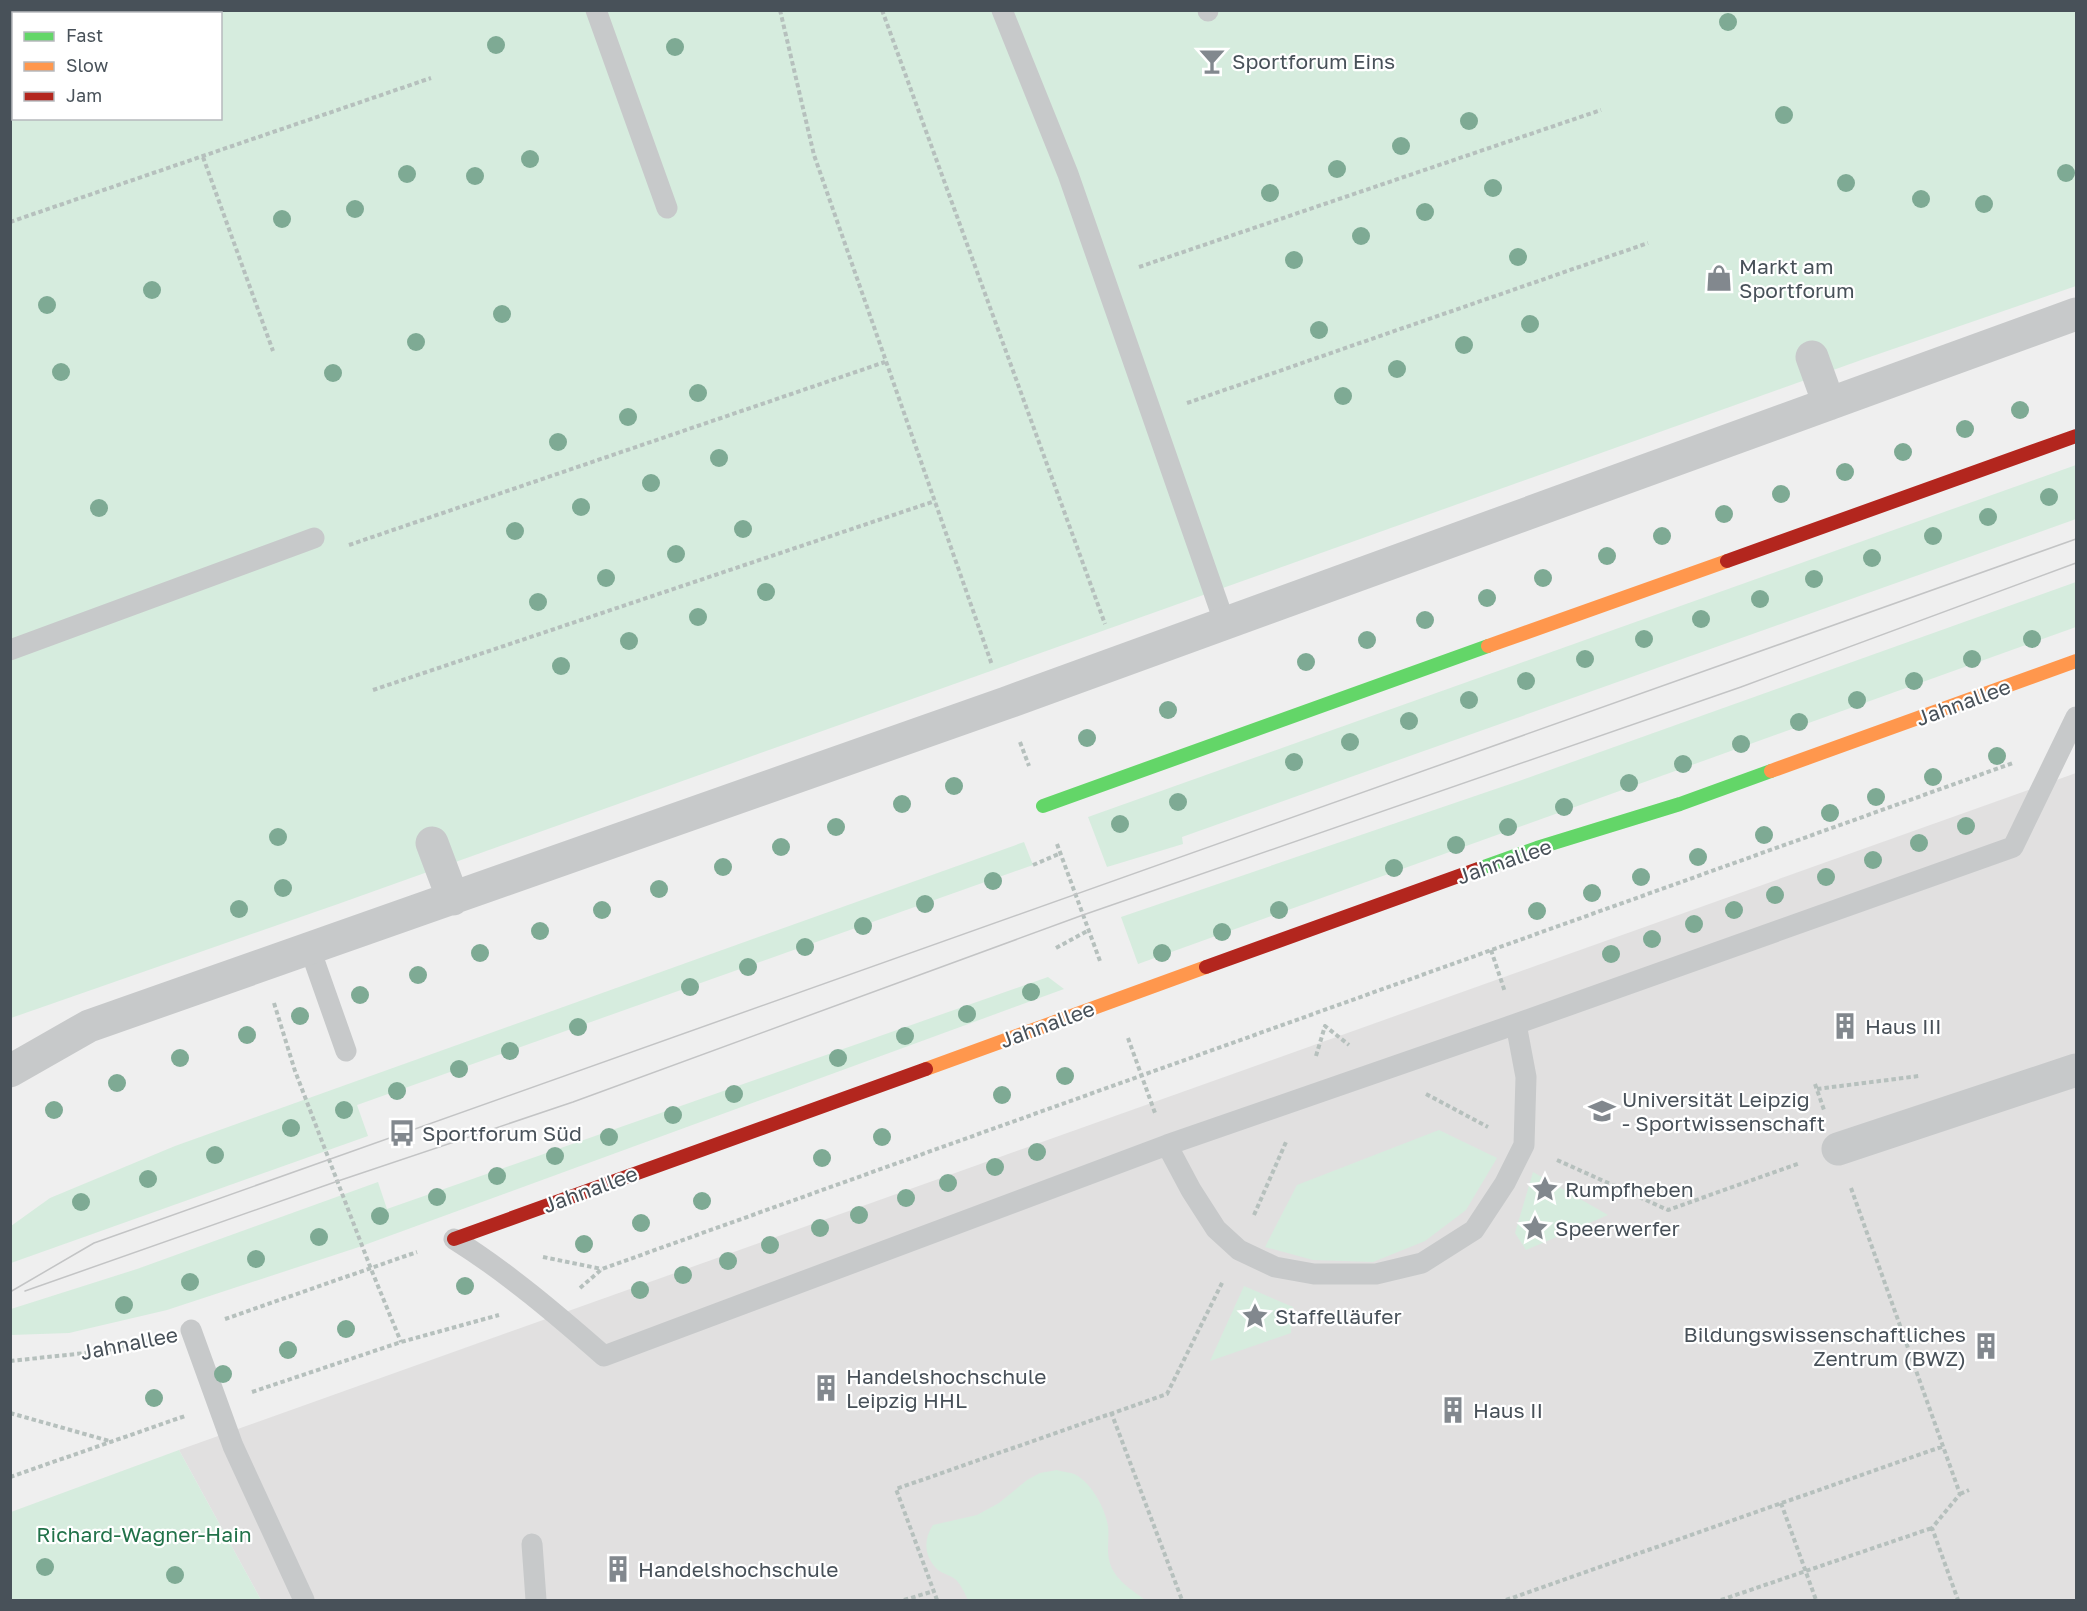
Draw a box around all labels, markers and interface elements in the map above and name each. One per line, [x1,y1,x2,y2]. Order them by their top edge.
legend [12,12,222,120]
text: Fast [66,24,103,46]
bar icon: Sportforum Eins [1197,46,1227,76]
place label: Sportforum Eins [1232,48,1395,74]
text: Slow [66,54,109,76]
text: Jam [66,84,102,106]
place label: Markt am Sportforum [1739,253,1855,303]
shop icon: Markt am Sportforum [1704,263,1734,293]
street label: Jahnallee [1912,673,2014,731]
street label: Jahnallee [1453,833,1555,889]
street label: Jahnallee [996,995,1098,1053]
building icon: Haus III [1830,1011,1860,1041]
place label: Haus III [1865,1013,1942,1039]
place label: Universität Leipzig - Sportwissenschaft [1622,1086,1825,1136]
school or university icon: Universität Leipzig - Sportwissenschaft [1587,1096,1617,1126]
bus stop icon: Sportforum Süd [387,1118,417,1148]
place label: Sportforum Süd [422,1120,582,1146]
street label: Jahnallee [539,1160,641,1218]
place icon: Rumpfheben [1530,1174,1560,1204]
place label: Rumpfheben [1565,1176,1694,1202]
place icon: Speerwerfer [1520,1213,1550,1243]
place label: Speerwerfer [1555,1215,1680,1241]
place icon: Staffelläufer [1240,1301,1270,1331]
place label: Staffelläufer [1275,1303,1402,1329]
street label: Jahnallee [78,1321,180,1365]
place label: Bildungswissenschaftliches Zentrum (BWZ) [1684,1321,1966,1371]
building icon: Bildungswissenschaftliches Zentrum (BWZ) [1971,1331,2001,1361]
place label: Handelshochschule Leipzig HHL [846,1363,1046,1413]
building icon: Handelshochschule Leipzig HHL [811,1373,841,1403]
building icon: Haus II [1438,1395,1468,1425]
place label: Haus II [1473,1397,1543,1423]
park label: Richard-Wagner-Hain [36,1521,252,1547]
building icon: Handelshochschule [603,1554,633,1584]
place label: Handelshochschule [638,1556,838,1582]

